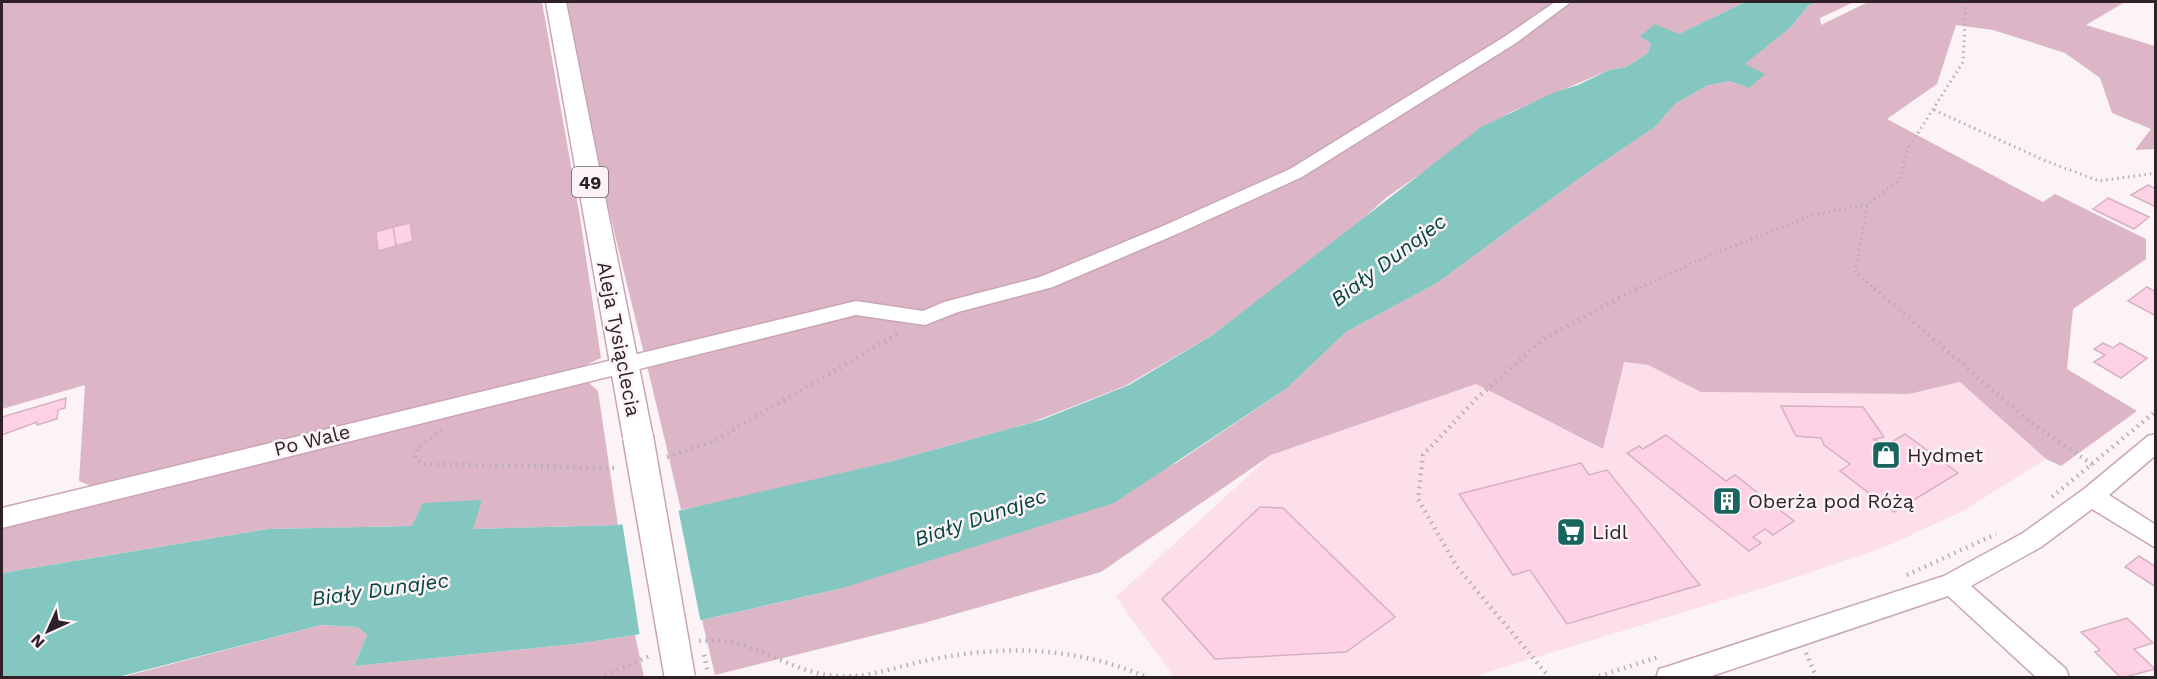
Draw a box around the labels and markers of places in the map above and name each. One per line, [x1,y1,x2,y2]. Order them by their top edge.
shop icon: Hydmet [1870,439,1902,471]
place label: Hydmet [1907,443,1984,467]
building icon: Oberża pod Różą [1711,485,1743,517]
place label: Oberża pod Różą [1748,489,1914,513]
supermarket icon: Lidl [1555,516,1587,548]
place label: Lidl [1592,520,1628,544]

